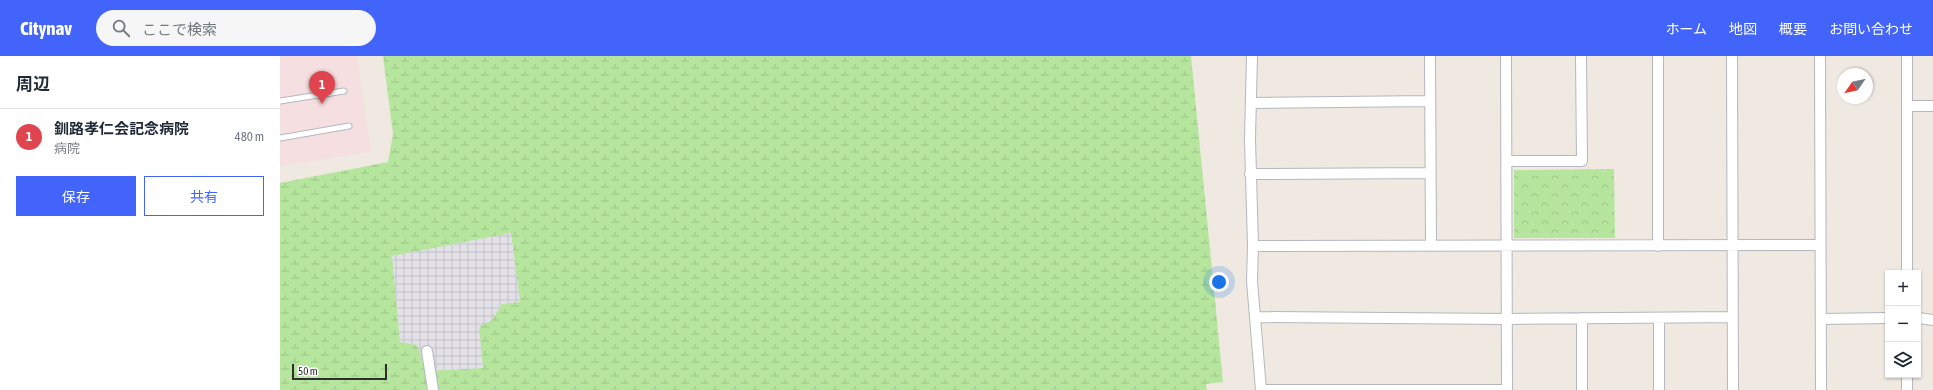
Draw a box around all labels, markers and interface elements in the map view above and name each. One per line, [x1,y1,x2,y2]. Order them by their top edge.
search box [96,10,376,46]
text: Citynav [20,17,72,39]
icon: search [110,17,132,39]
text: ここで検索 [142,21,217,38]
text: ホーム [1665,21,1707,37]
text: 地図 [1729,21,1757,37]
text: 概要 [1779,21,1807,37]
text: お問い合わせ [1829,21,1913,37]
north arrow [1837,68,1873,104]
pin: 1 [309,71,335,104]
text: 周辺 [16,74,50,94]
text: 釧路孝仁会記念病院 [54,120,189,137]
text: 1 [26,129,32,144]
text: 480 m [235,129,264,144]
text: 病院 [54,141,80,156]
button: 保存 [16,176,136,216]
button: 共有 [144,176,264,216]
map controls [1885,270,1921,378]
button: + [1885,270,1921,306]
your location [1209,272,1229,292]
button: − [1885,306,1921,342]
button: layers [1885,342,1921,378]
scale bar [292,362,387,381]
text: 50 m [298,365,318,377]

